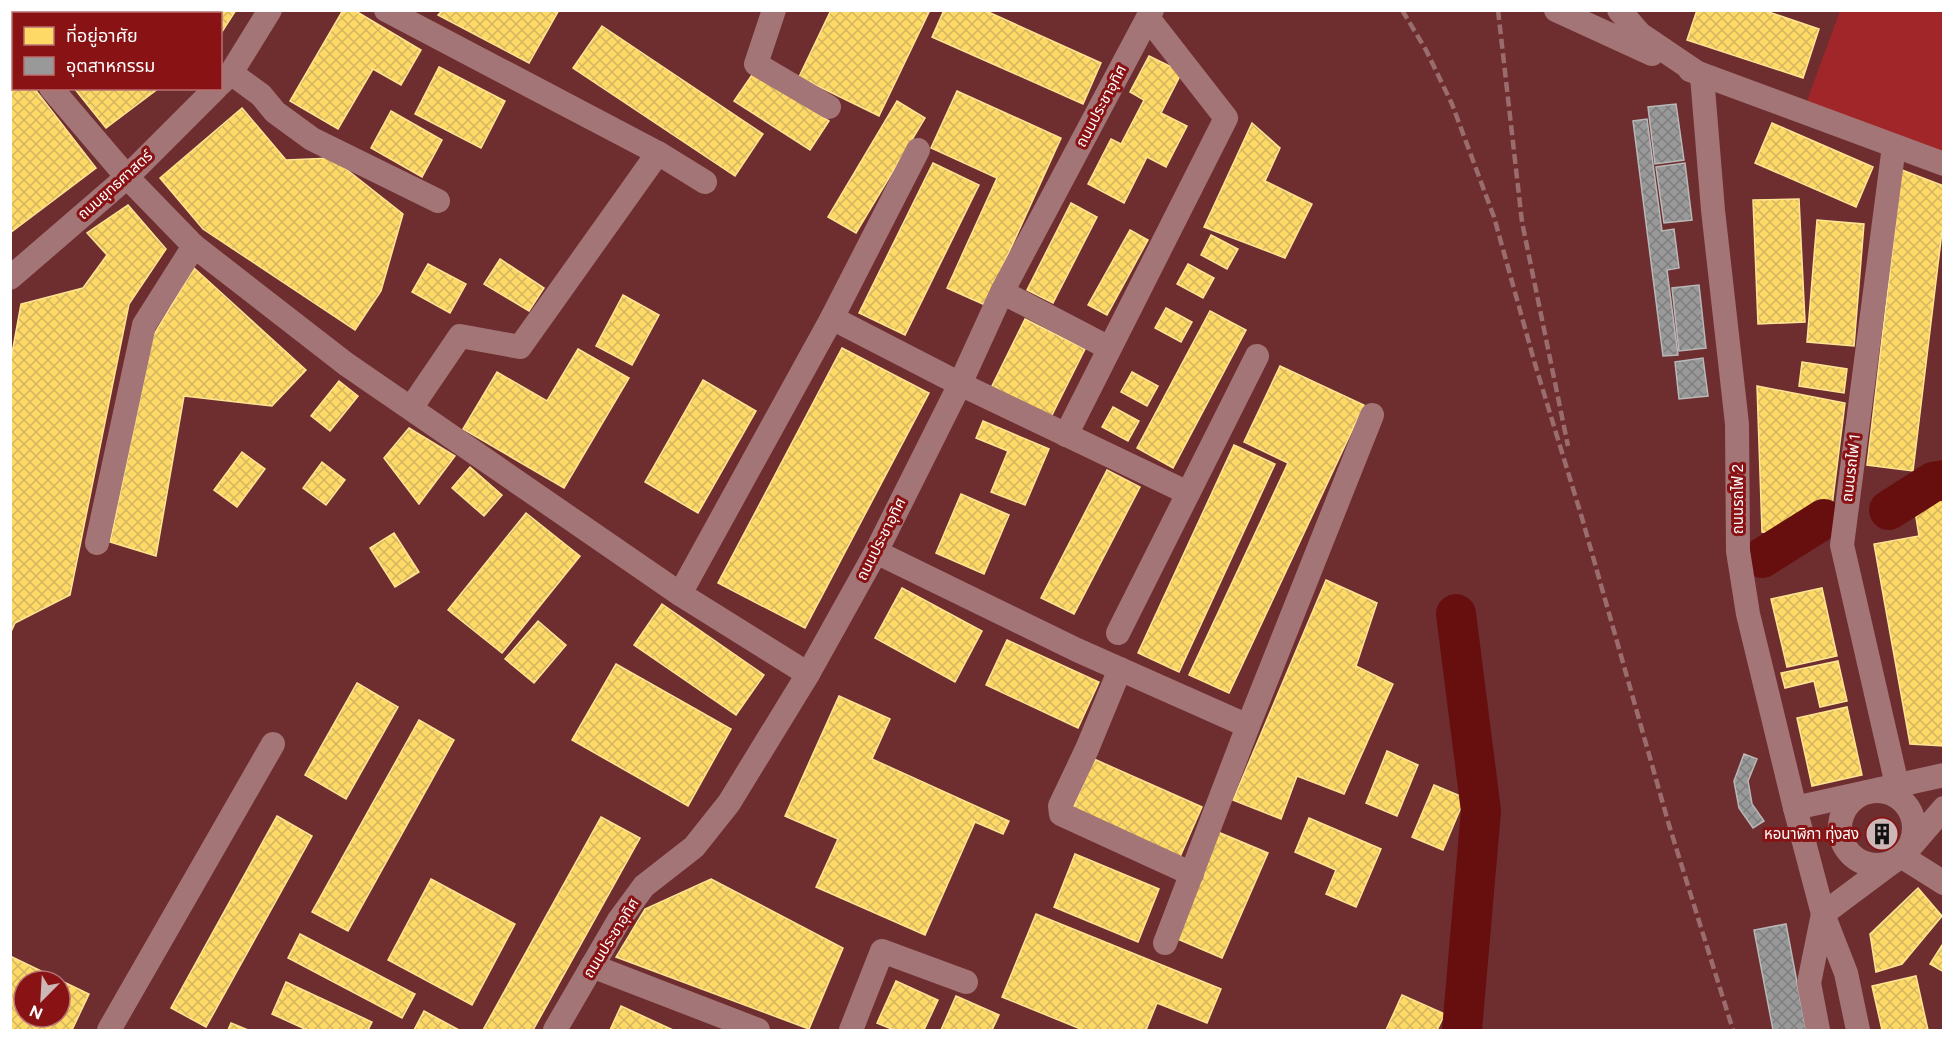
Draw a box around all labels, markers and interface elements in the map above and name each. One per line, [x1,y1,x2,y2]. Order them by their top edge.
legend [12,12,222,90]
text: ที่อยู่อาศัย [66,23,138,48]
text: อุตสาหกรรม [66,55,155,77]
street label: ถนนประชาอุทิศ [1072,62,1130,150]
street label: ถนนยุทธศาสตร์ [74,146,157,223]
street label: ถนนรถไฟ 1 [1838,433,1864,503]
street label: ถนนรถไฟ 2 [1729,464,1747,534]
street label: ถนนประชาอุทิศ [852,495,910,583]
building icon: หอนาฬิกา ทุ่งสง [1864,816,1900,852]
place label: หอนาฬิกา ทุ่งสง [1764,825,1859,843]
street label: ถนนประชาอุทิศ [579,895,643,981]
north arrow [12,969,72,1029]
text: N [27,1001,46,1023]

